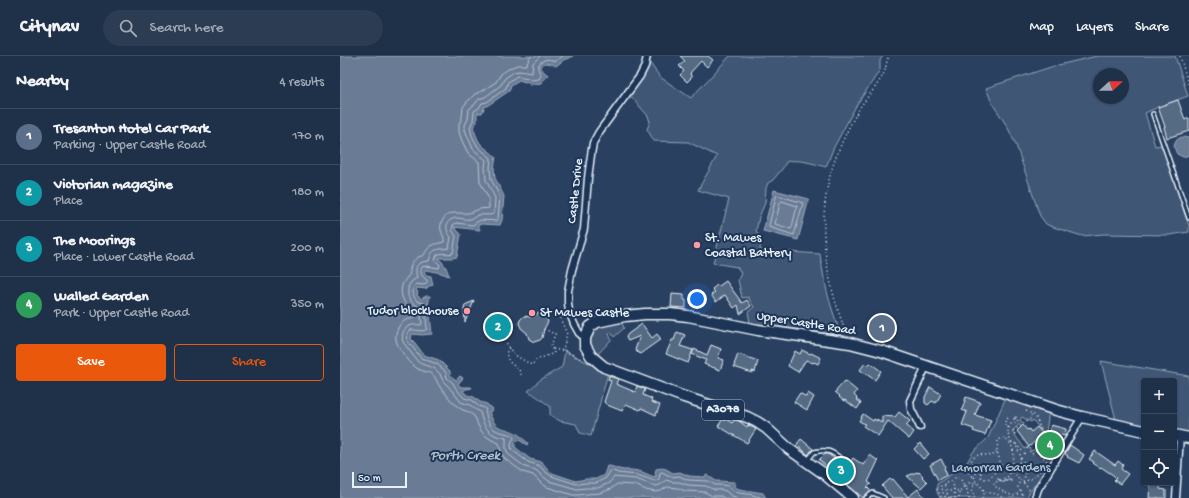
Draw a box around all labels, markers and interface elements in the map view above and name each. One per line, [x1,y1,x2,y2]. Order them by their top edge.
search box [103,10,383,46]
text: Citynav [20,16,79,39]
icon: search [117,17,139,39]
text: Search here [149,19,223,37]
text: Map [1030,19,1054,36]
text: Layers [1076,19,1113,36]
text: Share [1135,19,1169,36]
north arrow [1093,68,1129,104]
text: Nearby [16,72,69,92]
text: 4 results [280,75,324,90]
text: Tresanton Hotel Car Park [54,120,209,138]
text: 1 [26,129,32,144]
text: 170 m [292,129,324,144]
text: Parking · Upper Castle Road [54,138,206,153]
street label: Castle Drive [565,157,587,224]
text: Victorian magazine [54,176,173,194]
text: 2 [26,185,32,200]
text: 180 m [292,185,324,200]
text: Place [54,194,82,209]
place label: St. Mawes Coastal Battery [705,231,792,261]
text: The Moorings [54,232,135,250]
marker: St. Mawes Coastal Battery [692,240,702,250]
text: 3 [26,241,32,256]
text: 200 m [291,241,324,256]
text: Place · Lower Castle Road [54,250,194,265]
text: Walled Garden [54,288,149,306]
your location [687,289,707,309]
text: 4 [26,297,32,312]
text: 350 m [291,297,324,312]
place label: Tudor blockhouse [367,304,459,319]
text: Park · Upper Castle Road [54,306,189,321]
marker: Tudor blockhouse [462,306,472,316]
place label: St Mawes Castle [540,306,630,321]
marker: St Mawes Castle [527,308,537,318]
street label: Upper Castle Road [755,309,858,339]
pin: 2 [485,312,511,342]
pin: 1 [869,313,895,343]
button: Save [16,344,166,381]
button: Share [174,344,324,381]
map controls [1141,378,1177,486]
button: + [1141,378,1177,414]
road number: A3078 [702,400,744,420]
button: − [1141,414,1177,450]
pin: 4 [1037,430,1063,460]
water label: Porth Creek [430,448,502,465]
button: locate [1141,450,1177,486]
pin: 3 [828,456,854,486]
park label: Lamorran Gardens [952,461,1052,476]
scale bar [352,470,407,489]
text: 50 m [358,473,380,485]

